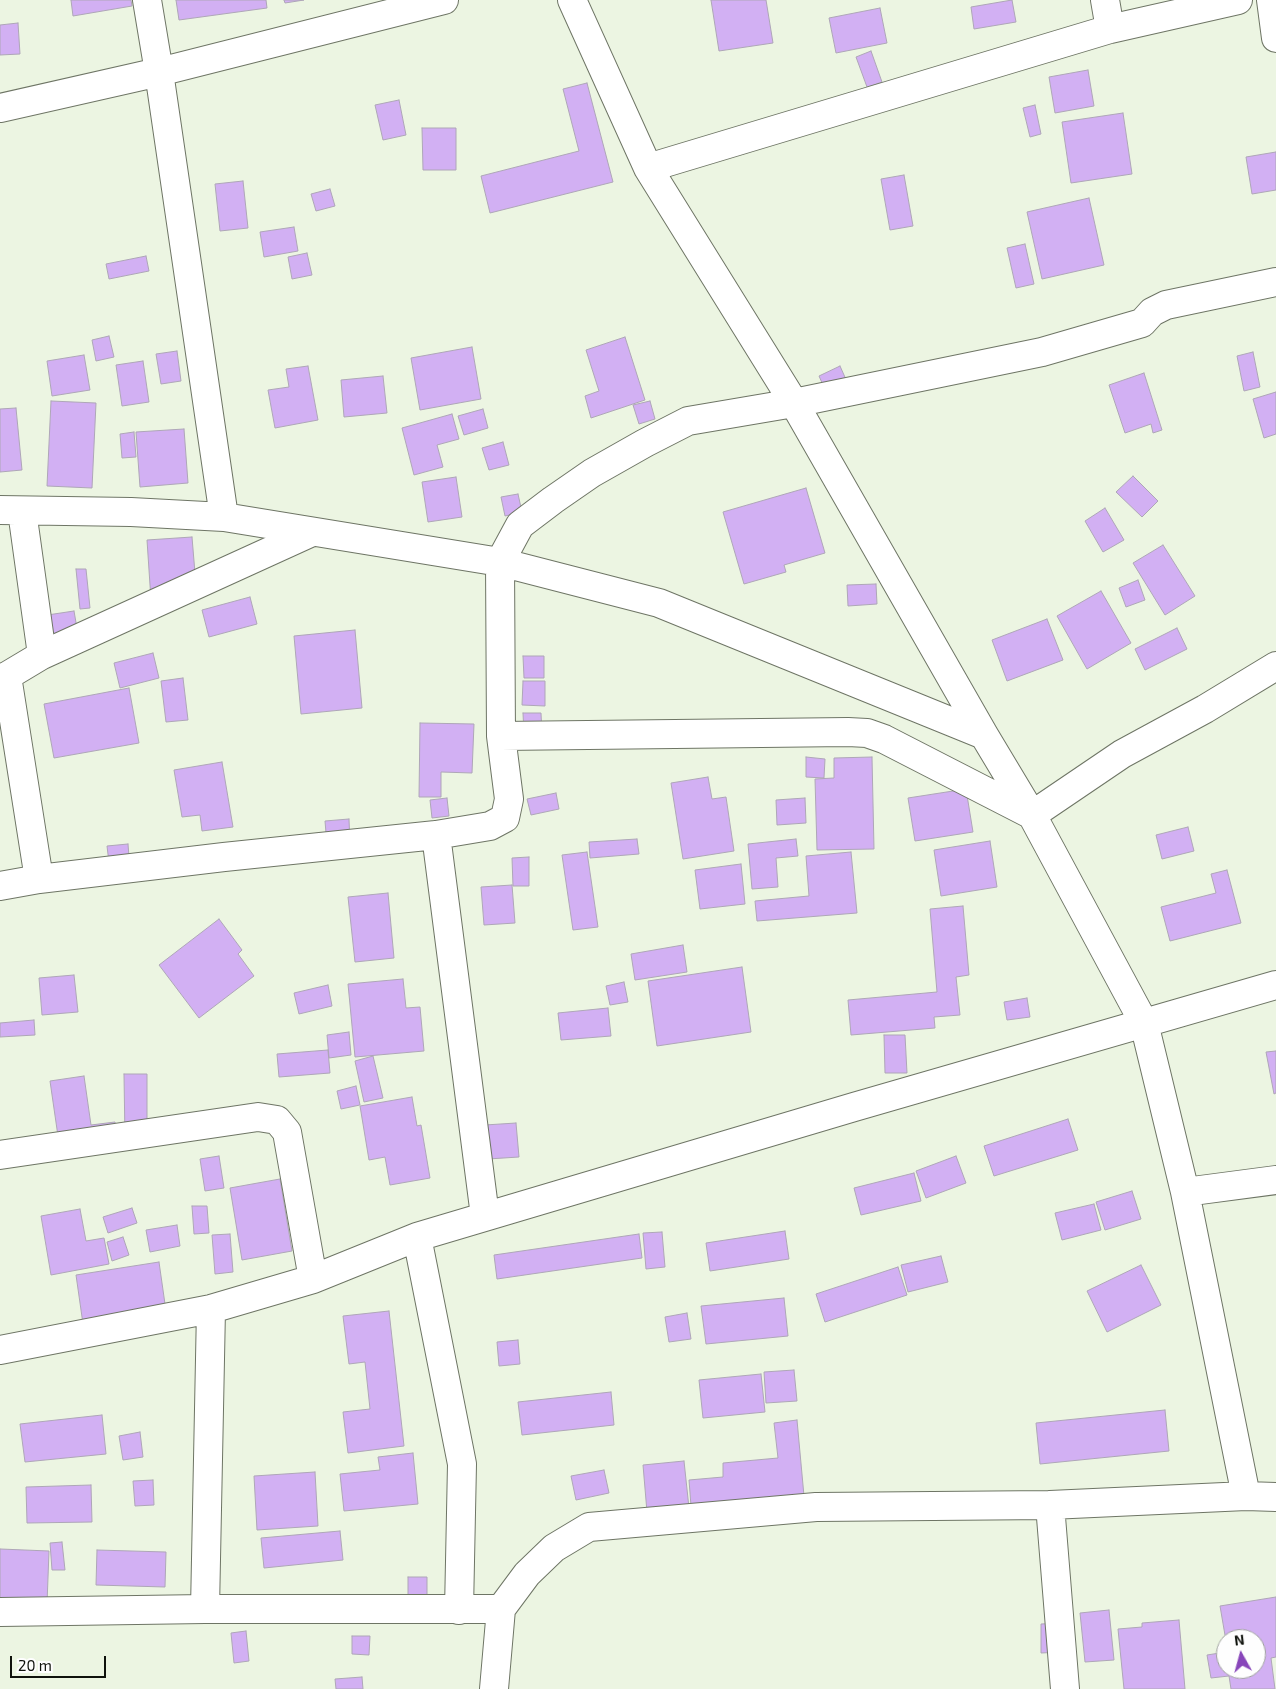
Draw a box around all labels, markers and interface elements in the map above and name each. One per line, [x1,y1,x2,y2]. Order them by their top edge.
north arrow [1216,1629,1266,1679]
text: N [1233,1631,1245,1649]
scale bar [12,1646,109,1678]
text: 20 m [18,1656,52,1674]

